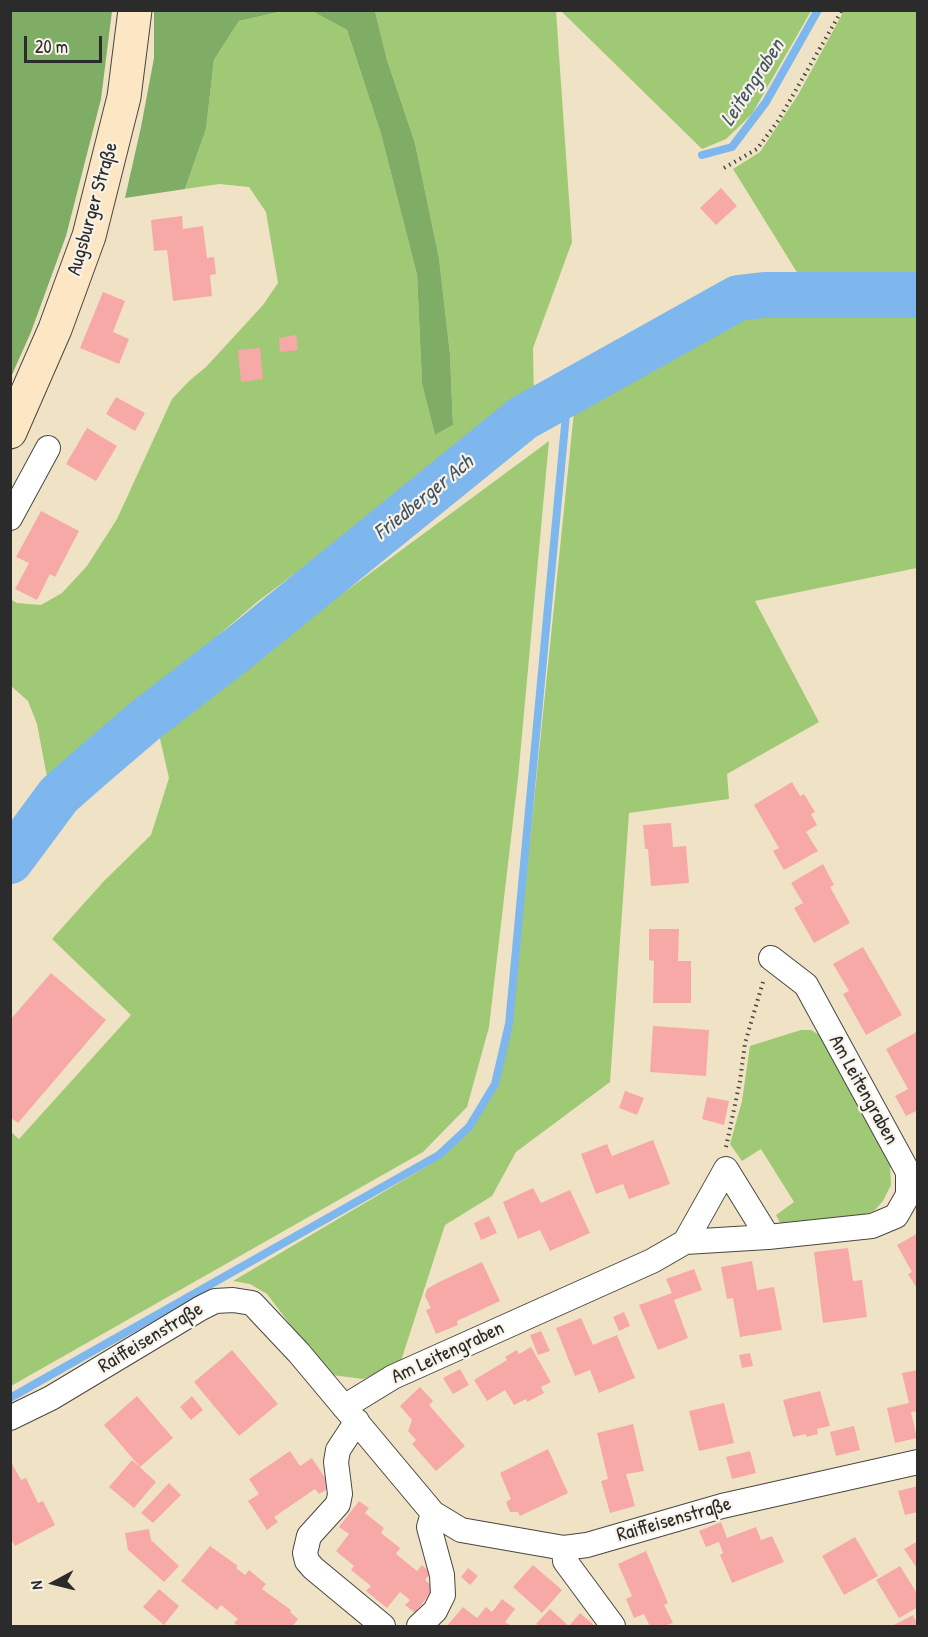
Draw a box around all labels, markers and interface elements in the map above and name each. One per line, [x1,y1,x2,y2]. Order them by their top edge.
scale bar [27,24,105,62]
text: 20 m [35,34,68,59]
water label: Leitengraben [716,35,790,131]
street label: Augsburger Straße [63,140,123,278]
water label: Friedberger Ach [369,450,479,546]
street label: Am Leitengraben [823,1031,903,1149]
street label: Raiffeisenstraße [94,1297,208,1379]
street label: Am Leitengraben [388,1316,508,1390]
street label: Raiffeisenstraße [614,1492,734,1548]
north arrow [24,1553,84,1613]
text: N [25,1580,48,1591]

